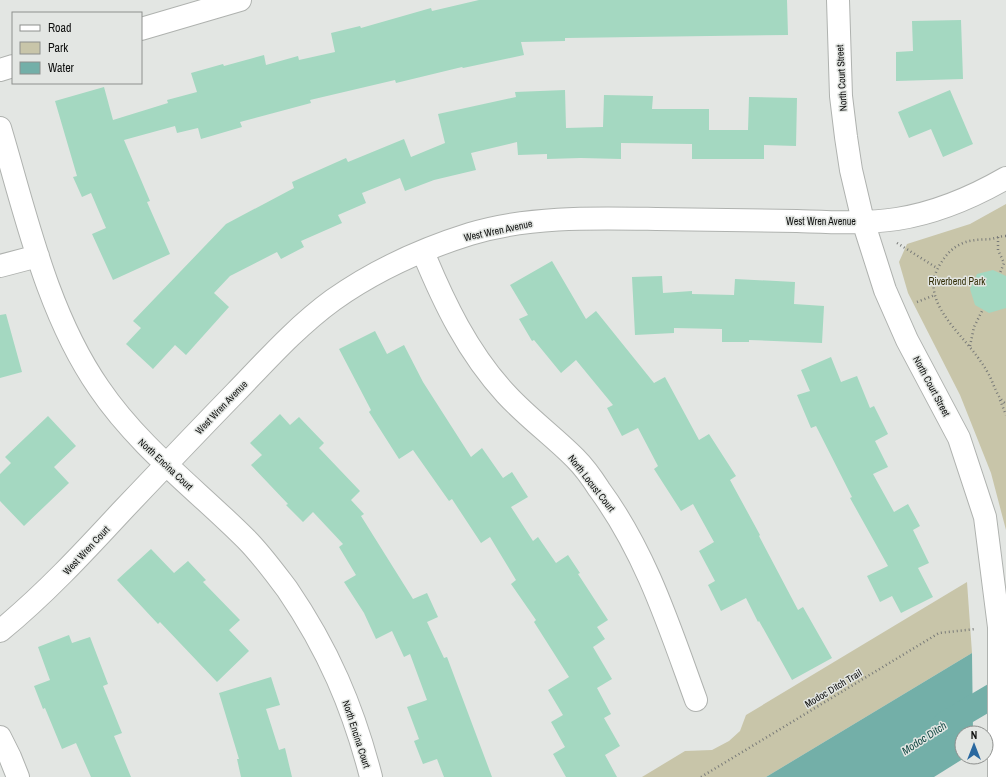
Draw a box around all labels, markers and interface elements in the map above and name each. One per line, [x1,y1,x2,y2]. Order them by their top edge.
legend [12,12,142,84]
text: Road [48,20,72,36]
text: Park [48,40,68,56]
street label: North Court Street [833,44,850,112]
text: Water [48,60,75,76]
street label: West Wren Avenue [786,215,856,228]
street label: West Wren Avenue [463,217,534,244]
park label: Riverbend Park [929,275,986,288]
street label: North Court Street [910,354,953,419]
street label: West Wren Avenue [192,377,251,437]
street label: North Encina Court [136,436,196,494]
street label: North Locust Court [565,452,618,515]
street label: West Wren Court [60,522,113,578]
street label: Modoc Ditch Trail [802,666,864,711]
street label: North Encina Court [339,699,374,770]
water label: Modoc Ditch [899,718,949,758]
north arrow [954,725,994,765]
text: N [971,728,977,742]

